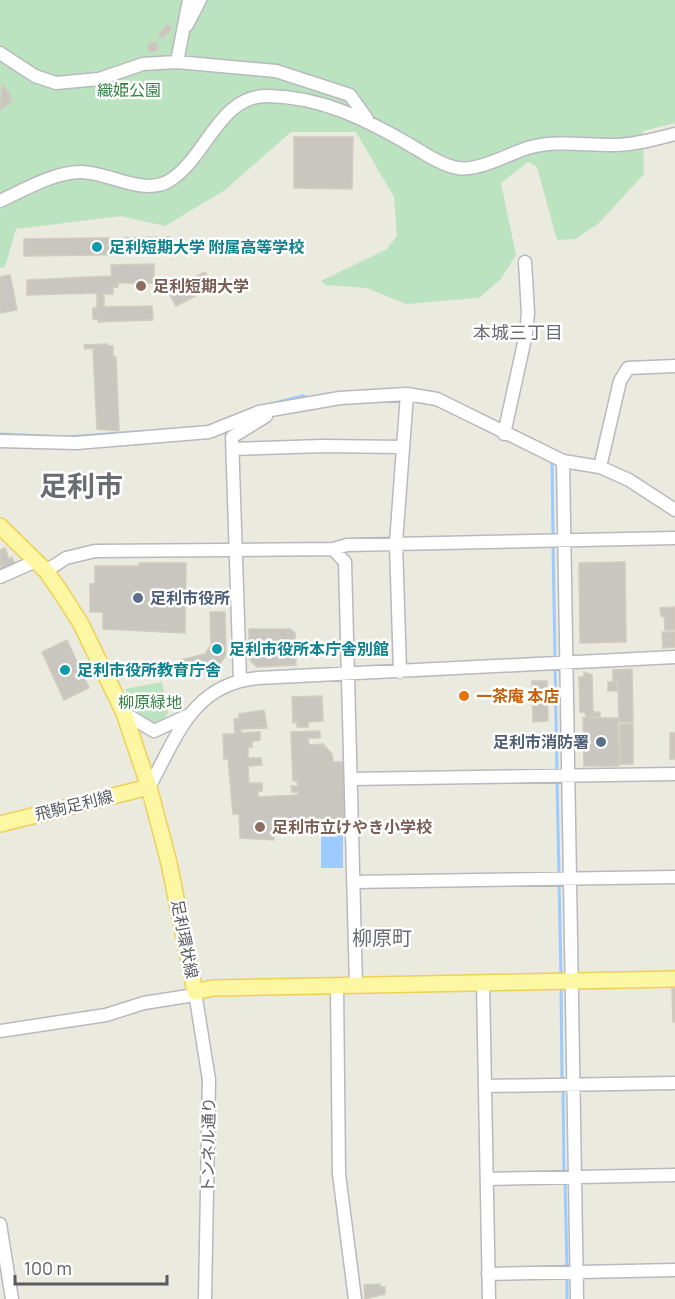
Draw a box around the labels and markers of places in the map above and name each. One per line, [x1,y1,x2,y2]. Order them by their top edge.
place label: 足利短期大学 附属高等学校 [109,236,304,258]
marker: 足利短期大学 附属高等学校 [90,240,104,254]
place label: 足利短期大学 [153,275,249,297]
marker: 足利短期大学 [134,279,148,293]
place label: 足利市役所 [150,587,230,609]
marker: 足利市役所 [131,591,145,605]
place label: 足利市役所本庁舎別館 [229,638,389,660]
marker: 足利市役所本庁舎別館 [210,642,224,656]
place label: 足利市役所教育庁舎 [77,659,221,681]
marker: 足利市役所教育庁舎 [58,663,72,677]
place label: 一茶庵 本店 [476,685,559,707]
marker: 一茶庵 本店 [457,689,471,703]
place label: 足利市消防署 [493,731,589,753]
marker: 足利市消防署 [594,735,608,749]
place label: 足利市立けやき小学校 [272,816,432,838]
marker: 足利市立けやき小学校 [253,820,267,834]

